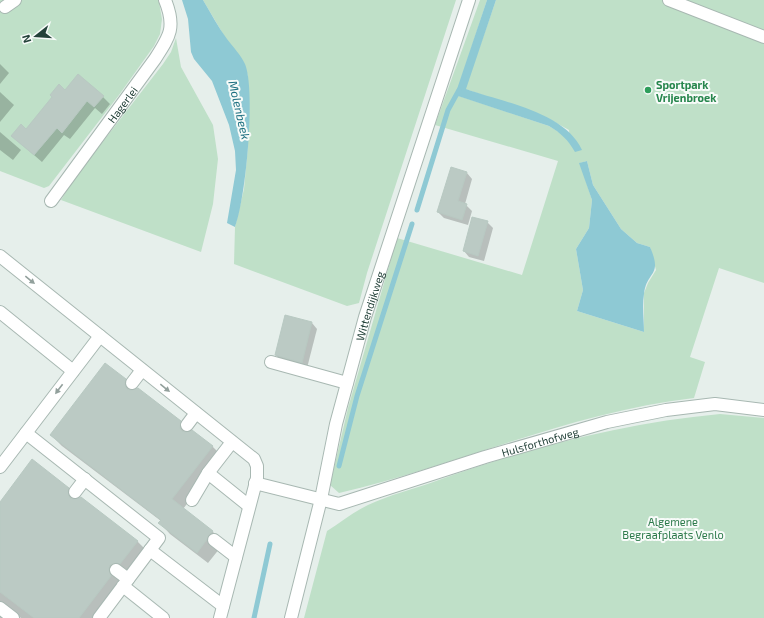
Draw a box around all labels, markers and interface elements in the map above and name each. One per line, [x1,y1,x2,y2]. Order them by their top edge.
north arrow [16,16,56,56]
text: N [19,33,33,45]
place label: Sportpark Vrijenbroek [656,78,717,105]
water label: Molenbeek [226,79,254,141]
street label: Hagerlei [104,83,139,125]
marker: Sportpark Vrijenbroek [643,85,653,95]
street label: Wittendijkweg [352,269,386,342]
one-way arrow [25,276,36,285]
one-way arrow [55,384,64,395]
one-way arrow [159,384,170,392]
street label: Hulsforthofweg [500,424,580,458]
park label: Algemene Begraafplaats Venlo [622,515,724,541]

